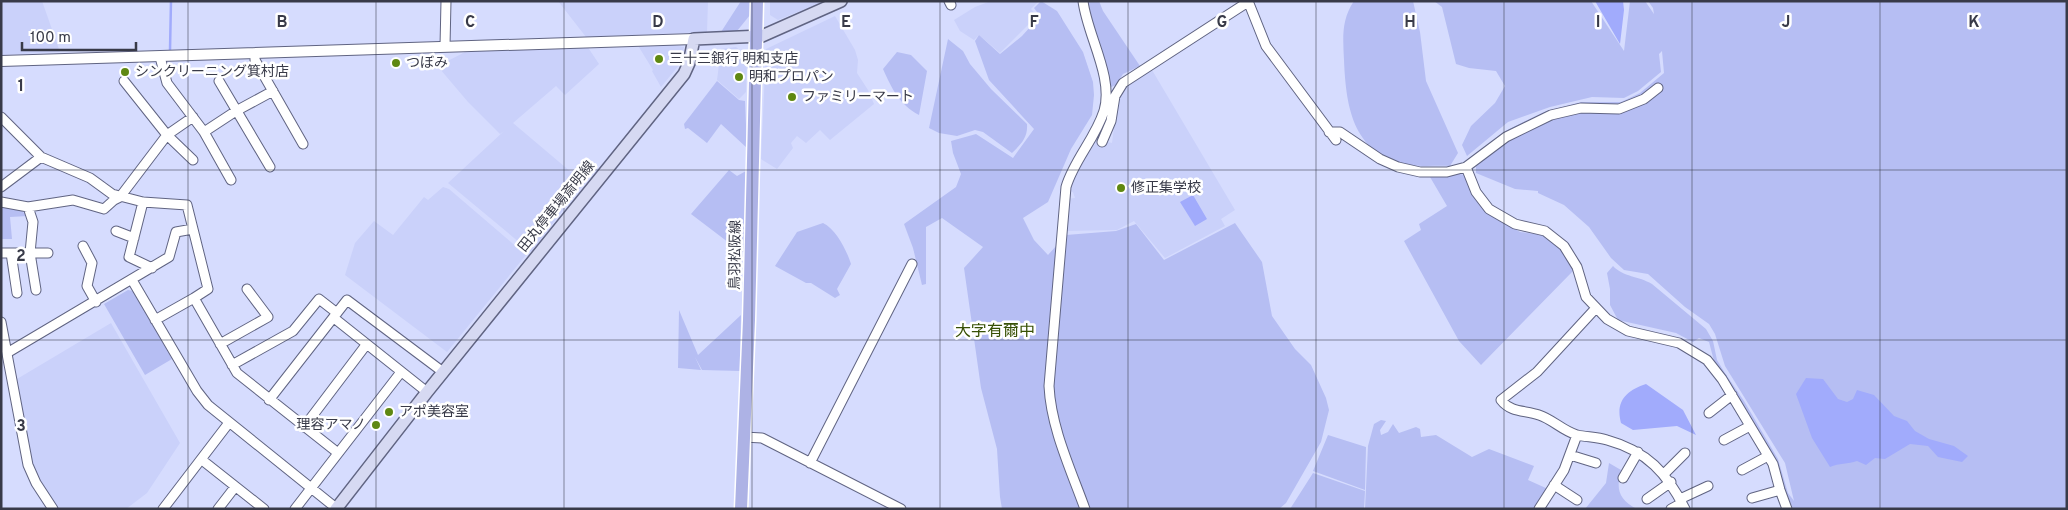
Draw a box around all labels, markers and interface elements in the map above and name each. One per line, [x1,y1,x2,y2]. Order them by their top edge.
text: B [276,13,288,33]
text: C [465,13,475,33]
text: D [652,13,664,33]
text: E [841,13,851,33]
text: F [1029,13,1039,33]
text: G [1217,13,1227,33]
text: H [1404,13,1416,33]
text: I [1596,13,1600,33]
text: J [1782,13,1790,33]
text: K [1968,13,1980,33]
scale bar [22,20,136,52]
text: 100 m [30,29,71,48]
place label: 三十三銀行 明和支店 [669,51,798,68]
marker: 三十三銀行 明和支店 [653,53,665,65]
place label: つぼみ [406,55,448,72]
marker: つぼみ [390,57,402,69]
place label: シンクリーニング箕村店 [135,63,289,81]
marker: シンクリーニング箕村店 [119,66,131,78]
place label: 明和プロパン [749,69,834,86]
marker: 明和プロパン [733,71,745,83]
text: 1 [18,77,24,97]
place label: ファミリーマート [802,89,914,106]
marker: ファミリーマート [786,91,798,103]
street label: 田丸停車場斎明線 [515,158,599,256]
place label: 修正集学校 [1131,180,1201,197]
marker: 修正集学校 [1115,182,1127,194]
street label: 鳥羽松阪線 [727,220,745,290]
text: 2 [16,247,26,267]
district label: 大字有爾中 [955,322,1035,342]
place label: アポ美容室 [399,404,469,421]
marker: アポ美容室 [383,406,395,418]
text: 3 [16,417,26,437]
place label: 理容アマノ [296,417,366,434]
marker: 理容アマノ [370,419,382,431]

